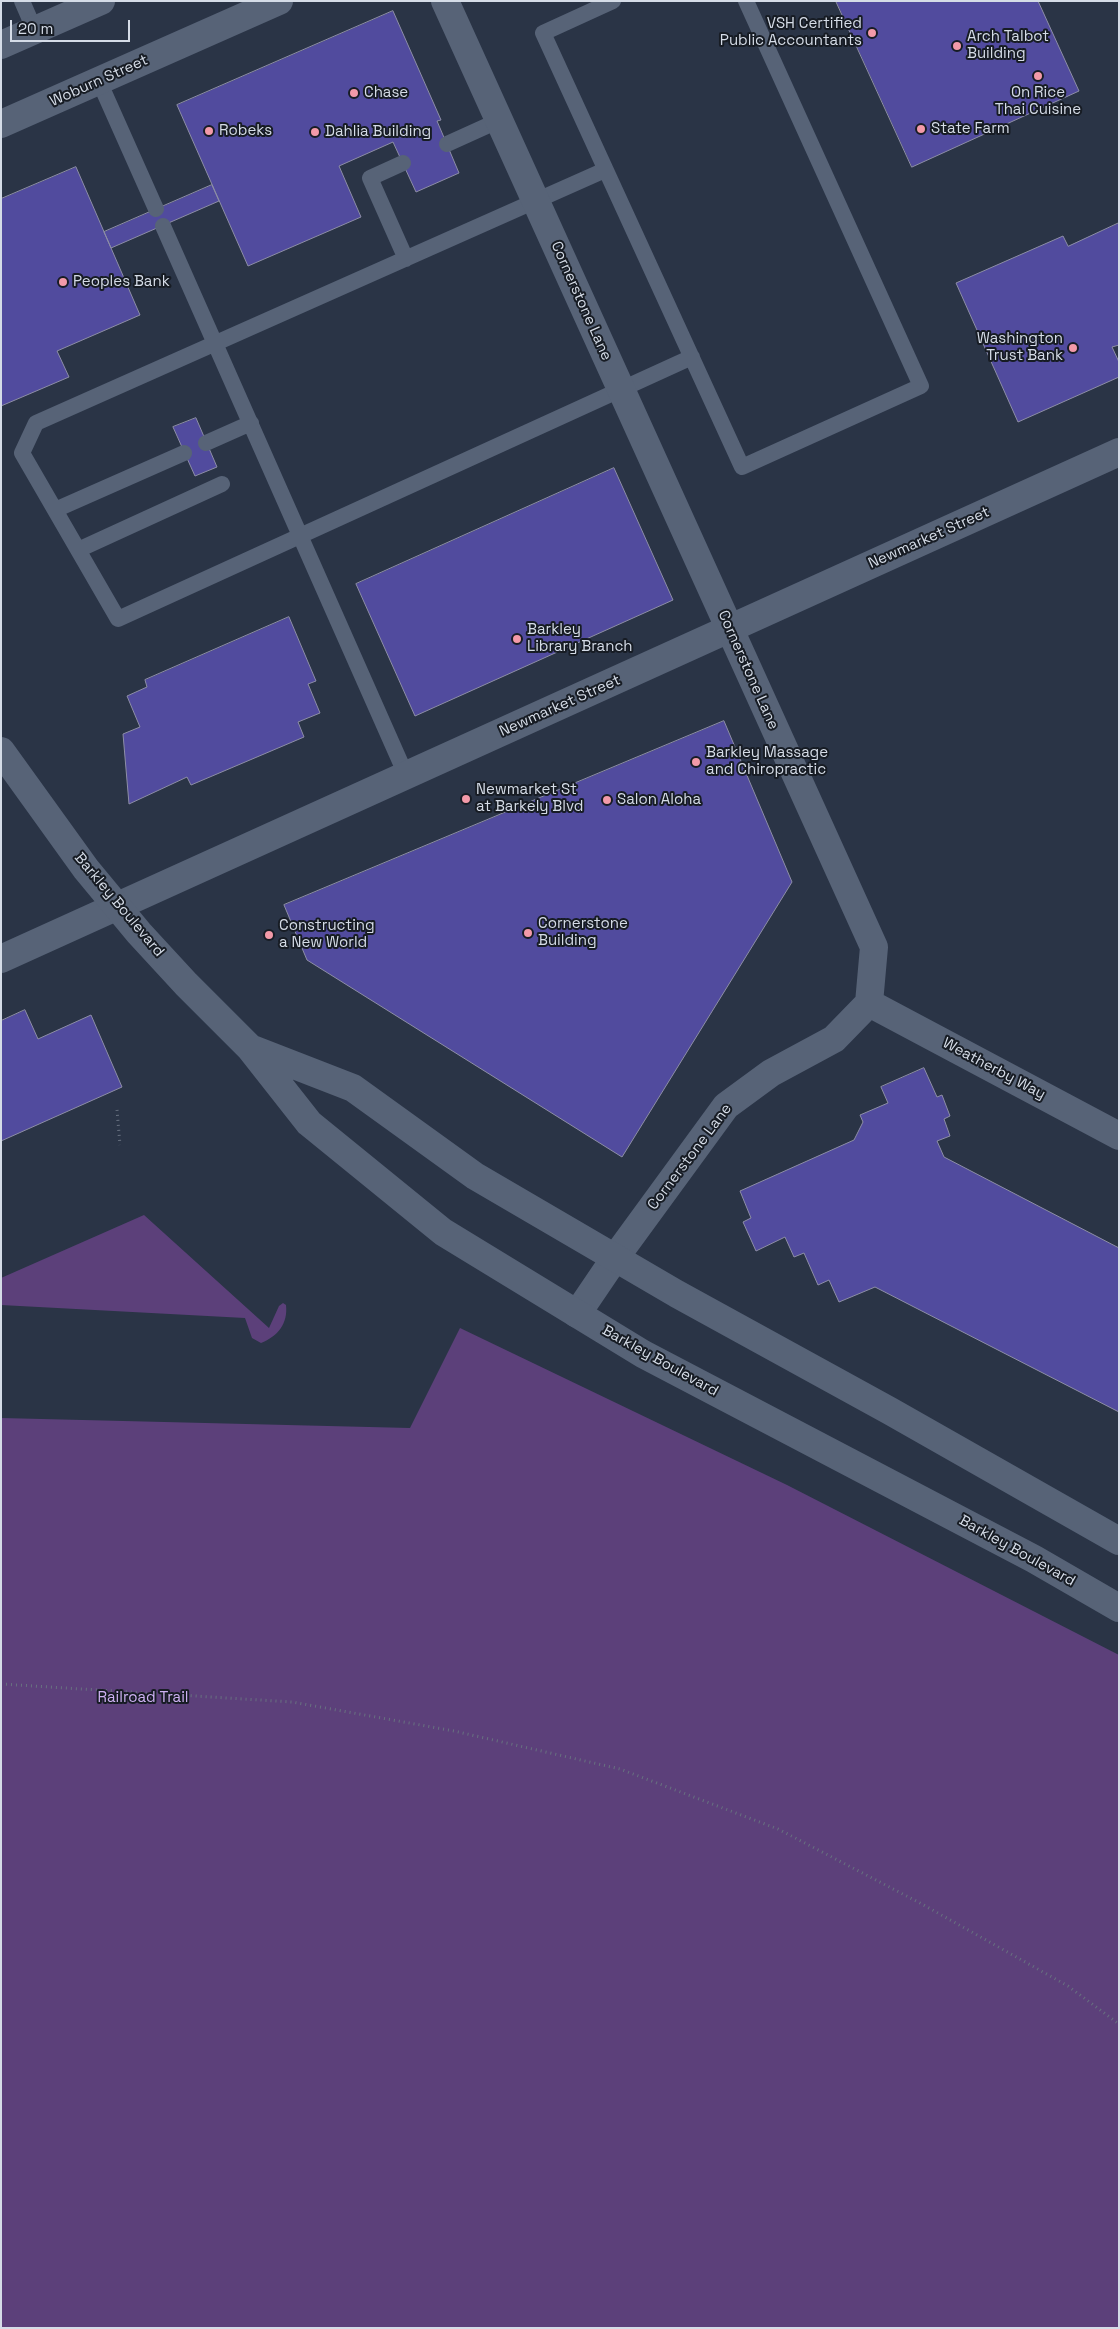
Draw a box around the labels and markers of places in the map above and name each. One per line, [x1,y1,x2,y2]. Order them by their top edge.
place label: VSH Certified Public Accountants [720,15,862,50]
marker: VSH Certified Public Accountants [866,27,878,39]
place label: Arch Talbot Building [967,28,1049,63]
marker: Arch Talbot Building [951,40,963,52]
marker: On Rice Thai Cuisine [1032,70,1044,82]
place label: Chase [364,84,408,102]
place label: On Rice Thai Cuisine [995,84,1081,119]
marker: Chase [348,87,360,99]
place label: State Farm [931,120,1010,138]
place label: Robeks [219,122,272,140]
place label: Dahlia Building [325,123,431,141]
marker: State Farm [915,123,927,135]
marker: Robeks [203,125,215,137]
marker: Dahlia Building [309,126,321,138]
place label: Peoples Bank [73,273,170,291]
marker: Peoples Bank [57,276,69,288]
place label: Washington Trust Bank [977,330,1063,365]
marker: Washington Trust Bank [1067,342,1079,354]
place label: Barkley Library Branch [527,621,633,656]
marker: Barkley Library Branch [511,633,523,645]
place label: Barkley Massage and Chiropractic [706,744,828,779]
marker: Barkley Massage and Chiropractic [690,756,702,768]
place label: Newmarket St at Barkely Blvd [476,781,583,816]
place label: Salon Aloha [617,791,701,809]
marker: Newmarket St at Barkely Blvd [460,793,472,805]
marker: Salon Aloha [601,794,613,806]
place label: Cornerstone Building [538,915,628,950]
place label: Constructing a New World [279,917,375,952]
marker: Cornerstone Building [522,927,534,939]
marker: Constructing a New World [263,929,275,941]

